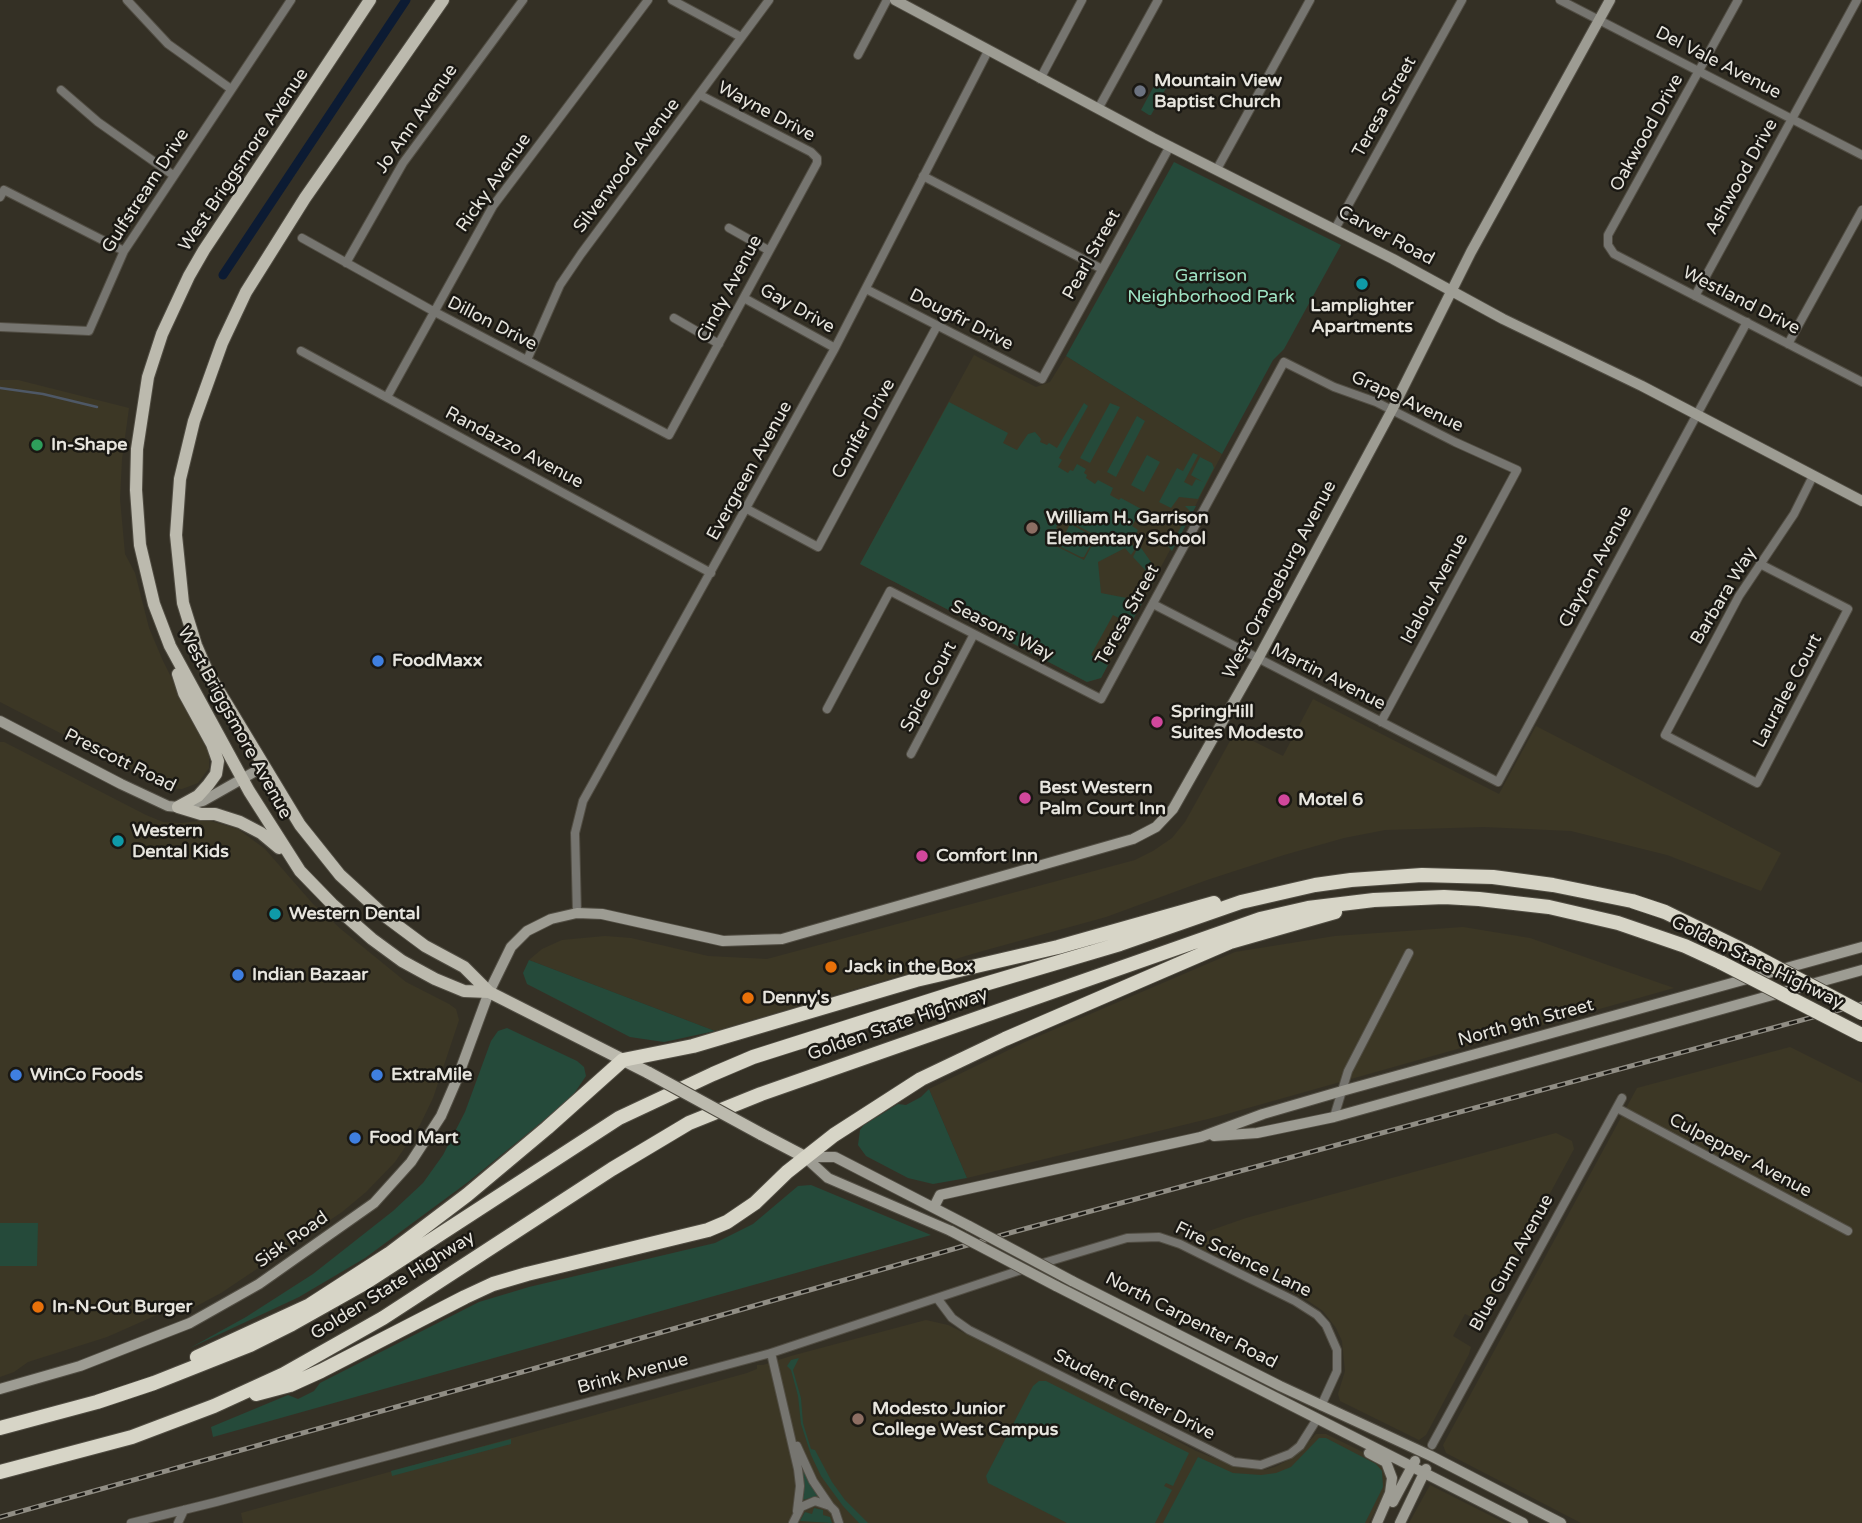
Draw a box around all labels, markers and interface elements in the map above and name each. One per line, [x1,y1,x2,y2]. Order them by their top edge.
street label: Del Vale Avenue [1652,22,1784,104]
street label: Teresa Street [1348,53,1422,161]
street label: Jo Ann Avenue [371,60,463,178]
street label: West Briggsmore Avenue [175,64,313,256]
place label: Mountain View Baptist Church [1154,70,1282,112]
street label: Oakwood Drive [1606,71,1688,195]
street label: Wayne Drive [714,77,818,147]
marker: Mountain View Baptist Church [1132,83,1148,99]
street label: Silverwood Avenue [569,94,685,238]
street label: Ashwood Drive [1701,115,1783,239]
street label: Gulfstream Drive [98,125,194,257]
street label: Ricky Avenue [452,130,536,236]
street label: Carver Road [1334,202,1438,270]
street label: Pearl Street [1058,206,1126,304]
street label: Cindy Avenue [693,232,767,346]
street label: Westland Drive [1679,262,1803,340]
park label: Garrison Neighborhood Park [1127,265,1295,308]
marker: Lamplighter Apartments [1354,276,1370,292]
street label: Gay Drive [756,280,838,338]
street label: Dougfir Drive [905,285,1017,355]
street label: Dillon Drive [444,292,540,356]
place label: Lamplighter Apartments [1310,295,1414,338]
street label: Grape Avenue [1347,367,1467,437]
street label: Conifer Drive [828,375,900,483]
street label: Evergreen Avenue [703,398,797,544]
street label: Randazzo Avenue [441,402,587,494]
place label: In-Shape [51,434,127,456]
marker: In-Shape [29,437,45,453]
street label: West Orangeburg Avenue [1219,477,1341,683]
street label: Clayton Avenue [1555,502,1637,632]
place label: William H. Garrison Elementary School [1046,507,1209,550]
marker: William H. Garrison Elementary School [1024,520,1040,536]
street label: Idalou Avenue [1397,530,1473,648]
street label: Barbara Way [1686,543,1762,649]
street label: Teresa Street [1091,561,1165,669]
street label: Seasons Way [947,596,1057,666]
street label: West Briggsmore Avenue [172,623,296,823]
street label: Lauralee Court [1749,630,1827,752]
street label: Spice Court [896,638,962,736]
street label: Martin Avenue [1267,639,1389,715]
place label: FoodMaxx [392,650,483,672]
marker: FoodMaxx [370,653,386,669]
place label: SpringHill Suites Modesto [1171,701,1304,744]
marker: SpringHill Suites Modesto [1149,714,1165,730]
street label: Prescott Road [61,725,179,797]
place label: Best Western Palm Court Inn [1039,777,1166,820]
place label: Motel 6 [1298,789,1363,811]
marker: Best Western Palm Court Inn [1017,790,1033,806]
marker: Motel 6 [1276,792,1292,808]
place label: Western Dental Kids [132,820,229,862]
marker: Western Dental Kids [110,833,126,849]
place label: Comfort Inn [936,845,1038,867]
marker: Comfort Inn [914,848,930,864]
place label: Western Dental [289,903,420,925]
marker: Western Dental [267,906,283,922]
street label: Golden State Highway [1667,912,1847,1014]
place label: Jack in the Box [845,956,973,978]
marker: Jack in the Box [823,959,839,975]
place label: Indian Bazaar [252,964,368,986]
marker: Indian Bazaar [230,967,246,983]
street label: Golden State Highway [805,984,991,1066]
place label: Denny's [762,987,829,1009]
marker: Denny's [740,990,756,1006]
street label: North 9th Street [1456,994,1596,1052]
place label: WinCo Foods [30,1064,143,1086]
place label: ExtraMile [391,1064,472,1086]
marker: WinCo Foods [8,1067,24,1083]
marker: ExtraMile [369,1067,385,1083]
street label: Culpepper Avenue [1665,1109,1815,1203]
place label: Food Mart [369,1127,458,1149]
marker: Food Mart [347,1130,363,1146]
street label: Blue Gum Avenue [1465,1191,1559,1335]
street label: Sisk Road [251,1207,333,1273]
street label: Fire Science Lane [1171,1218,1315,1302]
street label: Golden State Highway [307,1227,479,1345]
street label: North Carpenter Road [1101,1268,1281,1374]
place label: In-N-Out Burger [52,1296,192,1318]
marker: In-N-Out Burger [30,1299,46,1315]
street label: Student Center Drive [1050,1345,1218,1445]
street label: Brink Avenue [575,1349,691,1399]
place label: Modesto Junior College West Campus [872,1398,1058,1440]
marker: Modesto Junior College West Campus [850,1411,866,1427]

